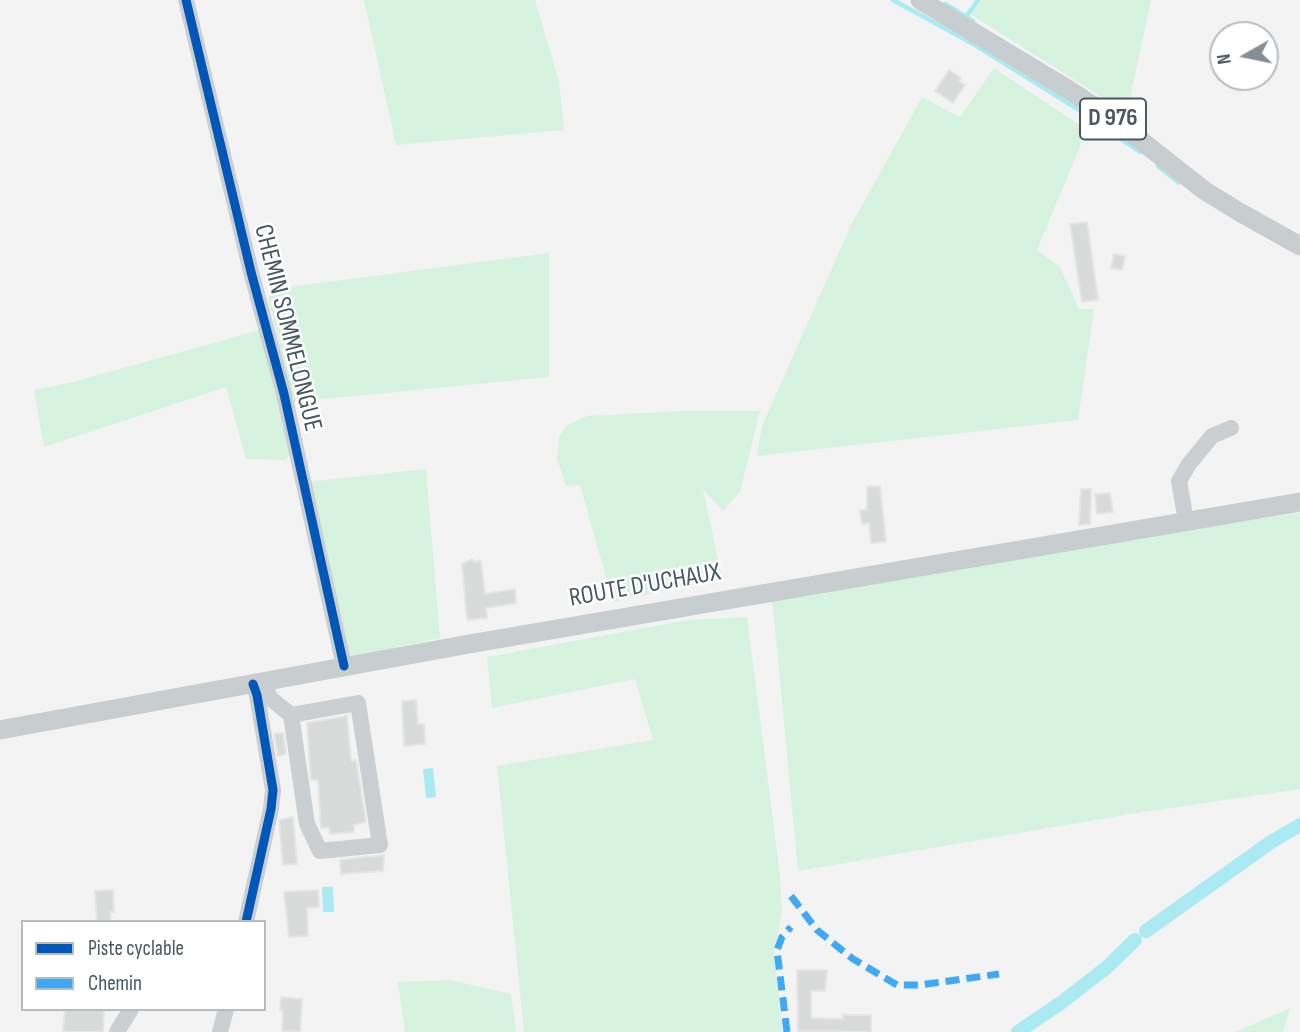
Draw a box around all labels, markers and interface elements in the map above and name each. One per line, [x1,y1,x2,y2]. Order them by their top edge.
north arrow [1209,21,1279,91]
text: N [1213,52,1237,66]
road number: D 976 [1080,98,1146,140]
street label: CHEMIN SOMMELONGUE [246,221,328,435]
street label: ROUTE D'UCHAUX [567,557,723,615]
legend [21,920,266,1011]
text: Piste cyclable [88,936,184,961]
text: Chemin [88,971,142,996]

